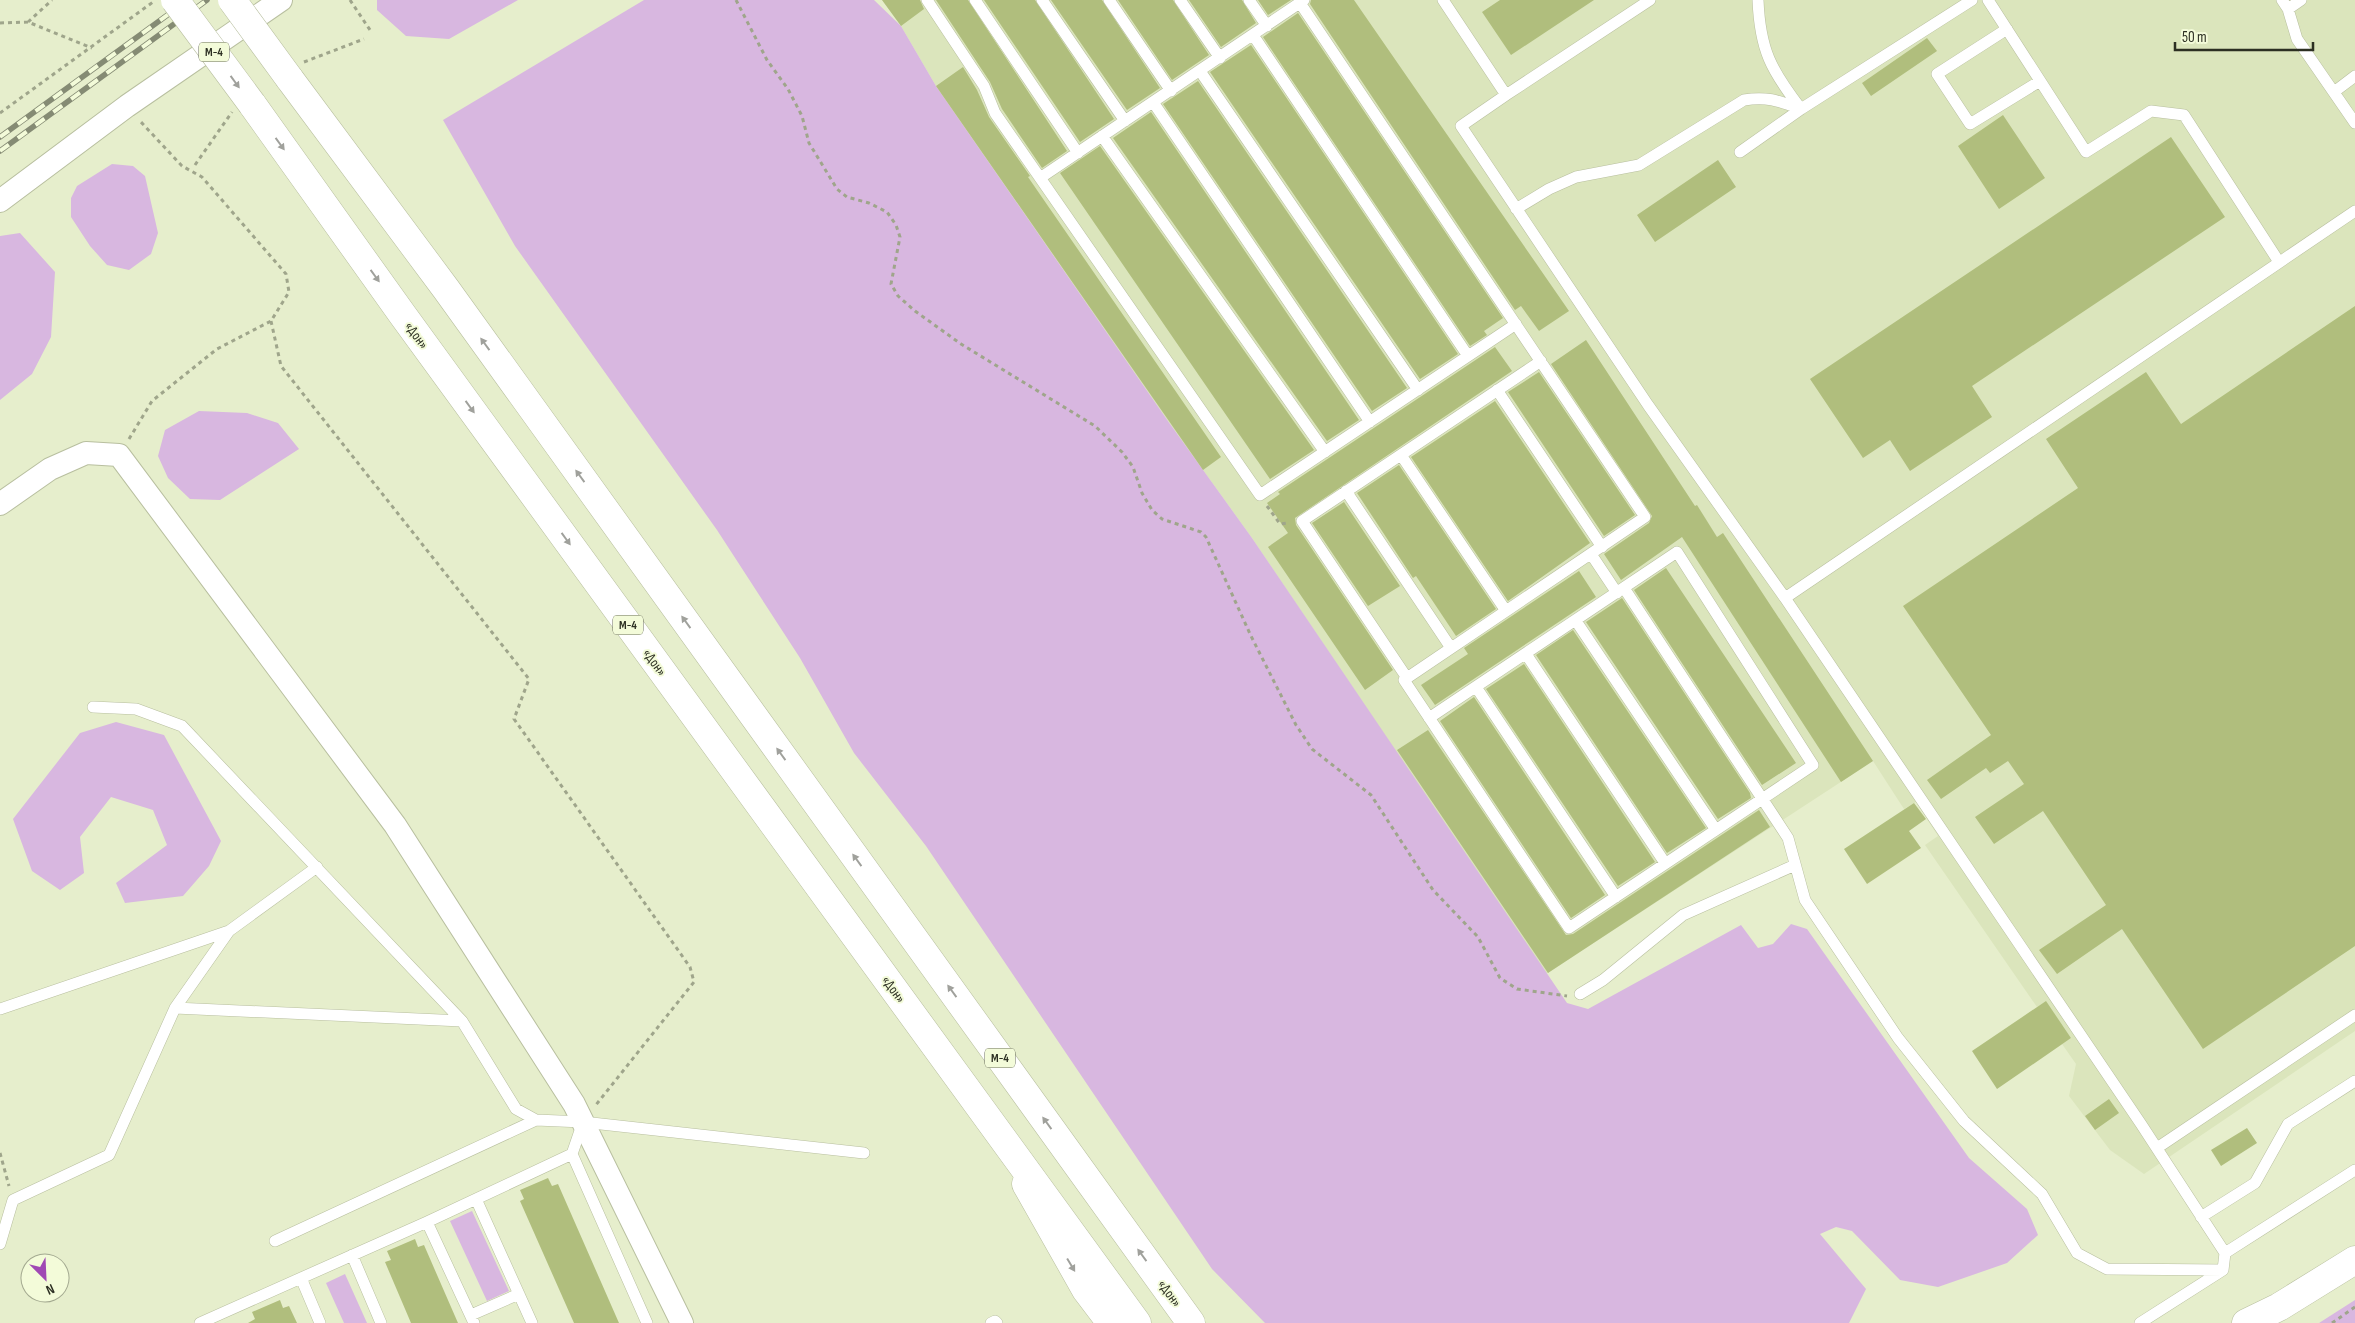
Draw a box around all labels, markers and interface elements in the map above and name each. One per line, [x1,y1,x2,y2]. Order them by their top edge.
scale bar [2175,20,2312,52]
text: 50 m [2182,28,2207,47]
road number: М-4 [199,42,229,62]
one-way arrow [230,75,240,89]
one-way arrow [275,137,285,150]
one-way arrow [369,269,380,282]
street label: «Дон» [401,318,432,352]
one-way arrow [480,337,490,351]
one-way arrow [465,400,475,414]
one-way arrow [575,469,585,483]
one-way arrow [560,532,571,545]
road number: М-4 [613,616,643,634]
one-way arrow [680,616,691,629]
street label: «Дон» [639,645,670,679]
one-way arrow [776,747,786,761]
one-way arrow [852,853,862,867]
street label: «Дон» [878,972,909,1006]
one-way arrow [947,985,957,998]
road number: М-4 [985,1048,1015,1068]
one-way arrow [1042,1116,1052,1130]
one-way arrow [1137,1248,1147,1262]
north arrow [20,1253,70,1303]
one-way arrow [1067,1257,1075,1272]
street label: «Дон» [1154,1276,1185,1310]
text: N [43,1280,57,1299]

